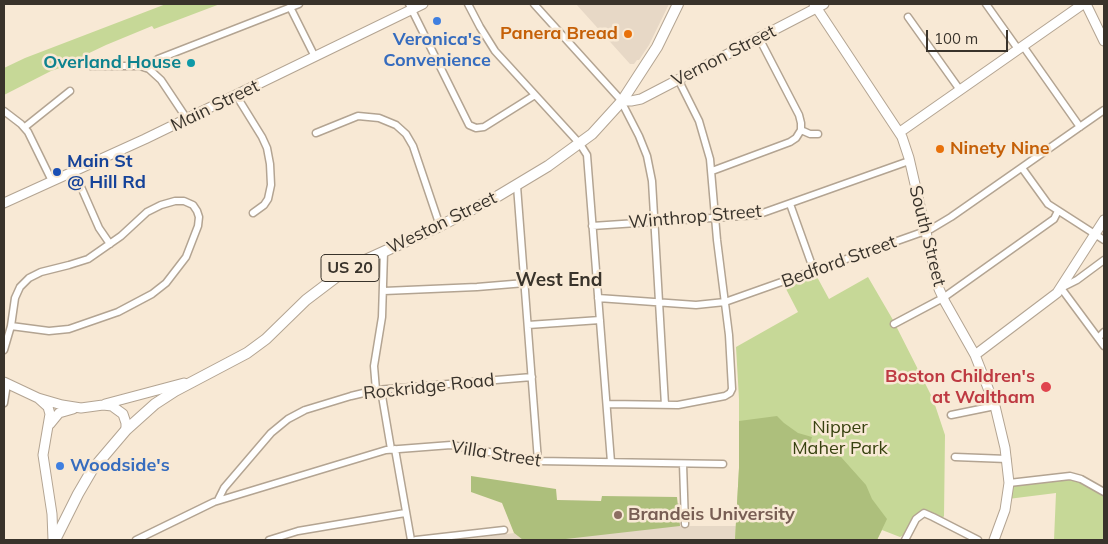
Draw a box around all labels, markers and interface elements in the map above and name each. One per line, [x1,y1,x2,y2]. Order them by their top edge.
marker: Veronica's Convenience [431,15,443,27]
scale bar [928,20,1010,52]
street label: Vernon Street [668,21,780,91]
place label: Panera Bread [500,23,618,45]
marker: Panera Bread [622,28,634,40]
place label: Veronica's Convenience [383,29,491,72]
text: 100 m [934,29,978,48]
place label: Overland House [43,52,181,74]
marker: Overland House [185,57,197,69]
street label: Main Street [167,75,263,137]
place label: Ninety Nine [950,138,1050,160]
marker: Ninety Nine [934,143,946,155]
place label: Main St @ Hill Rd [67,151,146,193]
marker: Main St @ Hill Rd [51,166,63,178]
street label: South Street [904,183,950,289]
street label: Weston Street [384,187,500,259]
street label: Winthrop Street [627,200,763,234]
street label: Bedford Street [779,231,899,293]
road number: US 20 [321,254,379,282]
district label: West End [516,269,602,291]
place label: Boston Children's at Waltham [885,366,1035,408]
street label: Rockridge Road [362,369,496,405]
marker: Boston Children's at Waltham [1039,380,1053,394]
park label: Nipper Maher Park [792,417,888,459]
street label: Villa Street [450,436,542,472]
place label: Woodside's [70,455,170,477]
marker: Woodside's [54,460,66,472]
place label: Brandeis University [628,504,795,526]
marker: Brandeis University [612,509,624,521]

